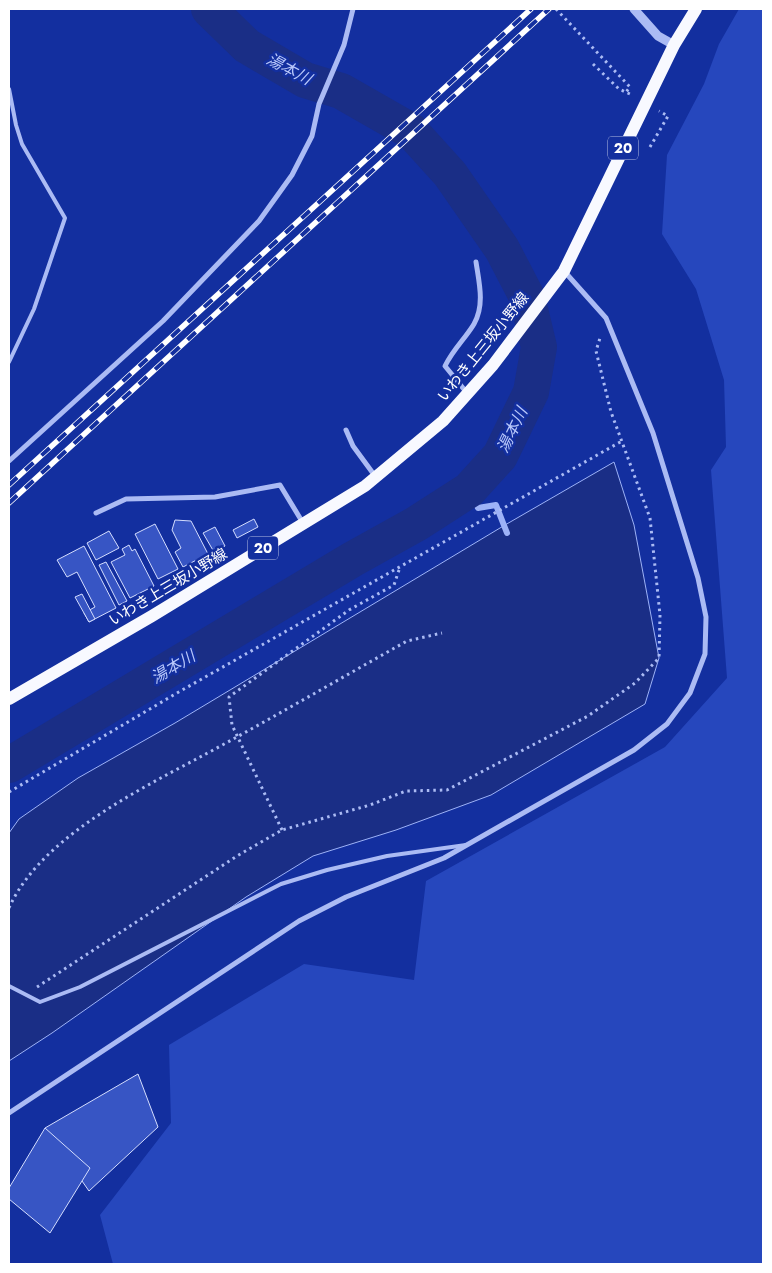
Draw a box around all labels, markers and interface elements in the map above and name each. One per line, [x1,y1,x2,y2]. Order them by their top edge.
water label: 湯本川 [262,48,317,91]
road number: 20 [608,136,638,160]
street label: いわき上三坂小野線 [432,288,534,406]
water label: 湯本川 [491,402,534,457]
road number: 20 [248,536,278,560]
street label: いわき上三坂小野線 [104,543,232,631]
water label: 湯本川 [146,644,201,689]

